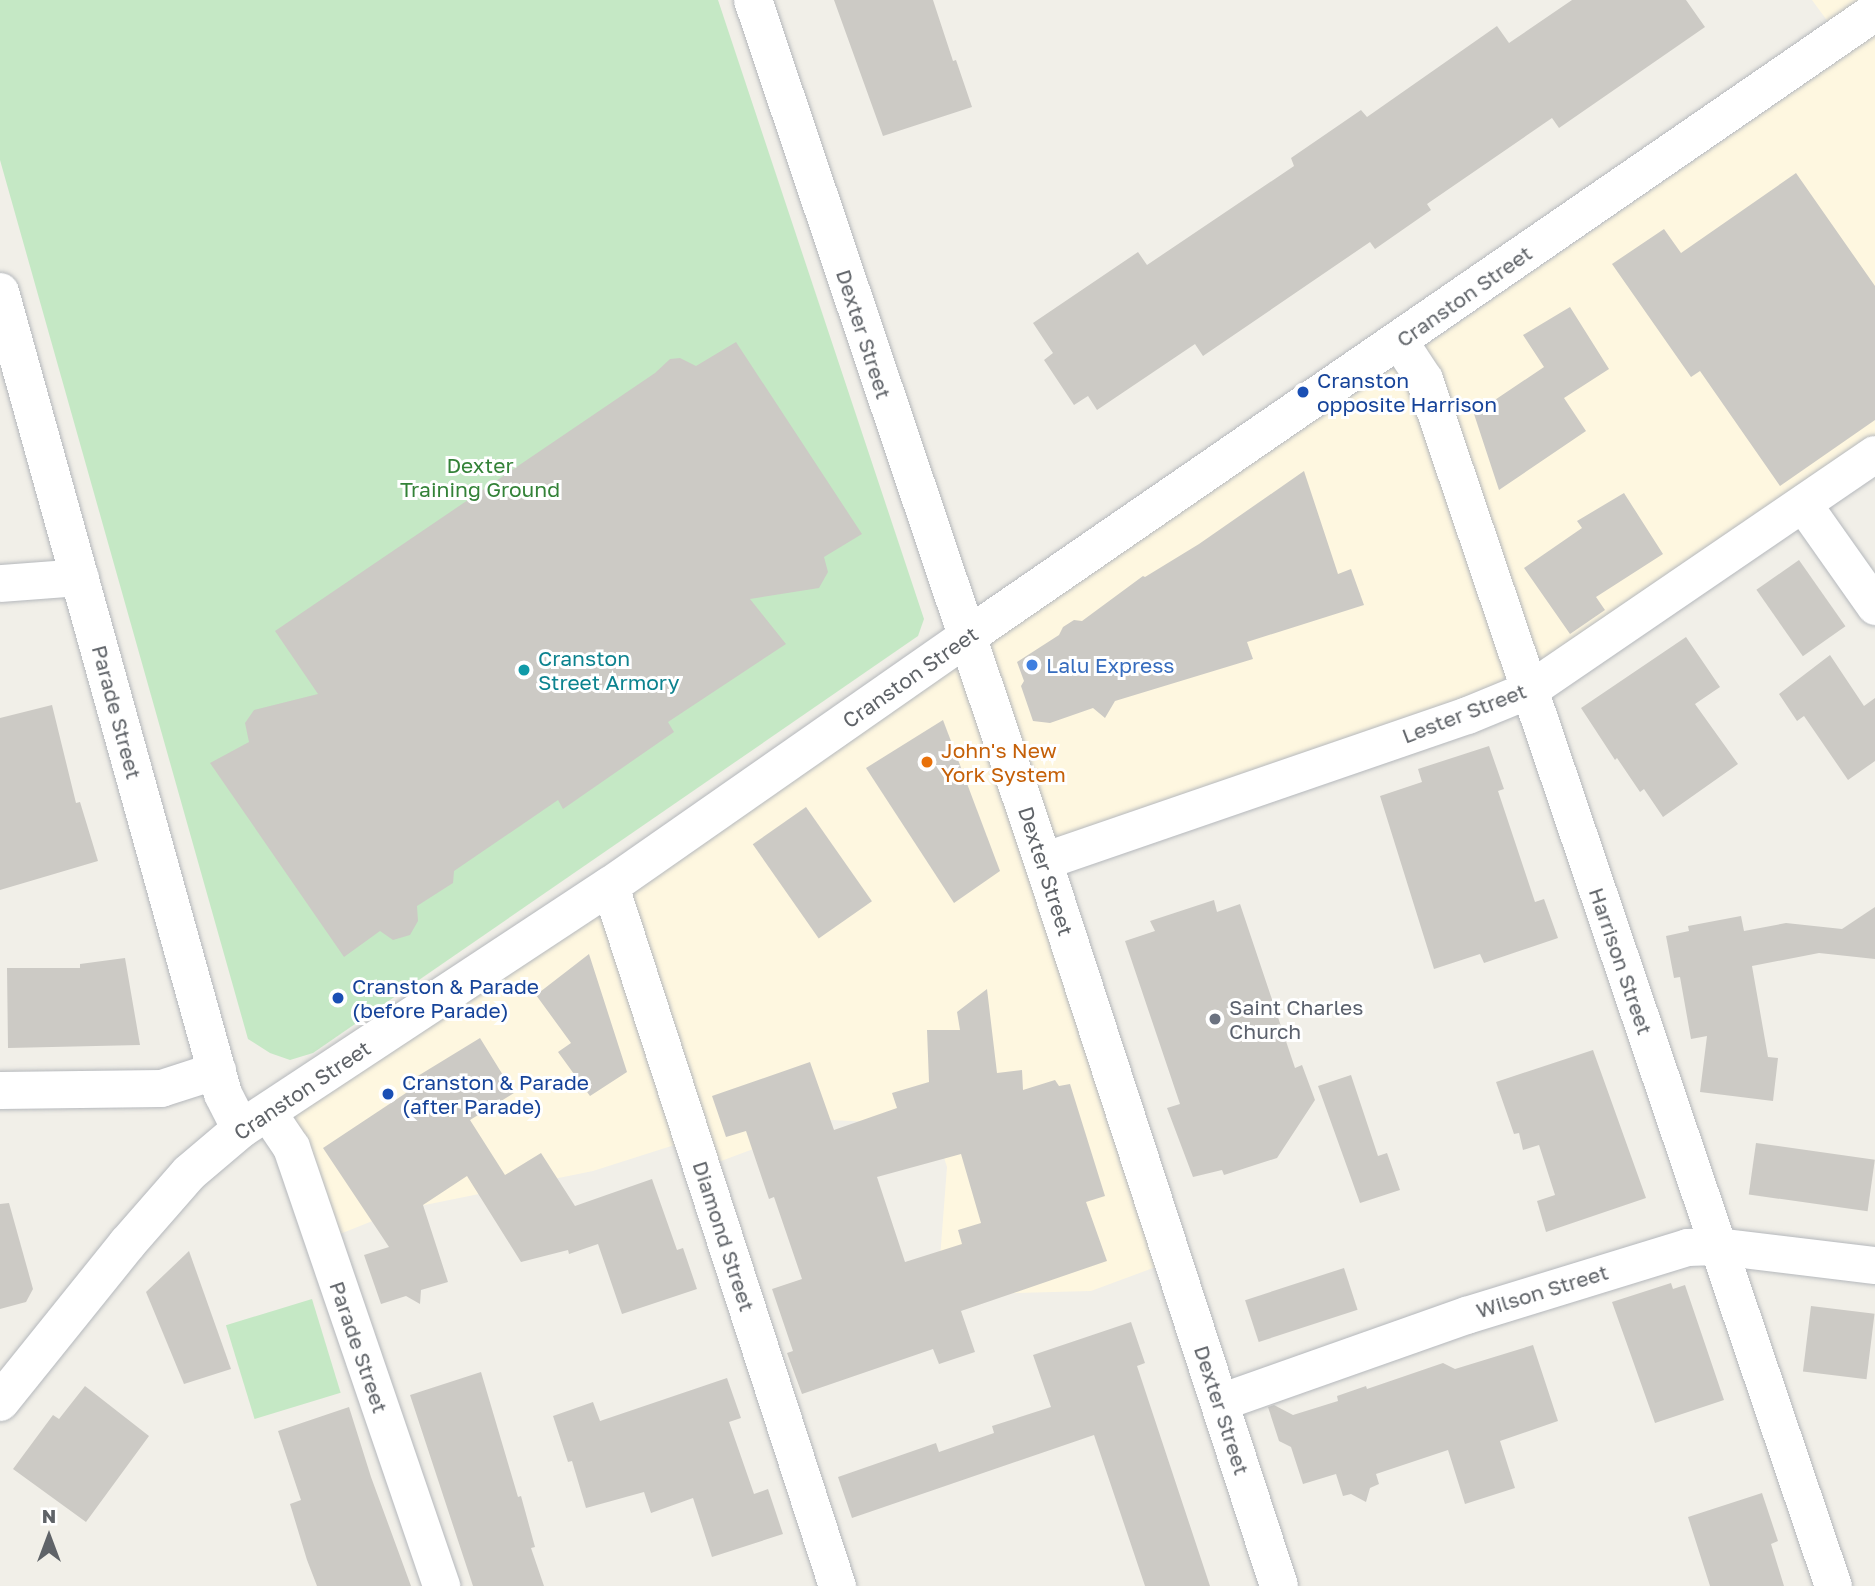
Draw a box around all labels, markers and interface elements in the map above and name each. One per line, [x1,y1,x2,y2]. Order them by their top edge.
street label: Cranston Street [1391,240,1537,352]
street label: Dexter Street [831,266,897,402]
place label: Cranston opposite Harrison [1317,367,1497,417]
marker: Cranston opposite Harrison [1295,384,1311,400]
park label: Dexter Training Ground [400,452,560,502]
street label: Cranston Street [837,621,983,733]
street label: Parade Street [87,642,147,782]
place label: Cranston Street Armory [538,645,679,695]
place label: Lalu Express [1046,652,1174,678]
marker: Lalu Express [1024,657,1040,673]
marker: Cranston Street Armory [516,662,532,678]
street label: Lester Street [1398,678,1530,748]
place label: John's New York System [941,737,1066,787]
marker: John's New York System [919,754,935,770]
street label: Dexter Street [1013,803,1079,939]
street label: Harrison Street [1584,884,1658,1038]
place label: Cranston & Parade (before Parade) [352,973,539,1023]
marker: Cranston & Parade (before Parade) [330,990,346,1006]
place label: Saint Charles Church [1229,994,1363,1044]
marker: Saint Charles Church [1207,1011,1223,1027]
street label: Cranston Street [229,1035,375,1145]
place label: Cranston & Parade (after Parade) [402,1069,589,1119]
marker: Cranston & Parade (after Parade) [380,1086,396,1102]
street label: Diamond Street [688,1158,760,1314]
street label: Wilson Street [1473,1259,1611,1323]
street label: Parade Street [325,1278,393,1416]
street label: Dexter Street [1189,1342,1255,1478]
north arrow [14,1502,84,1572]
text: N [42,1504,56,1527]

